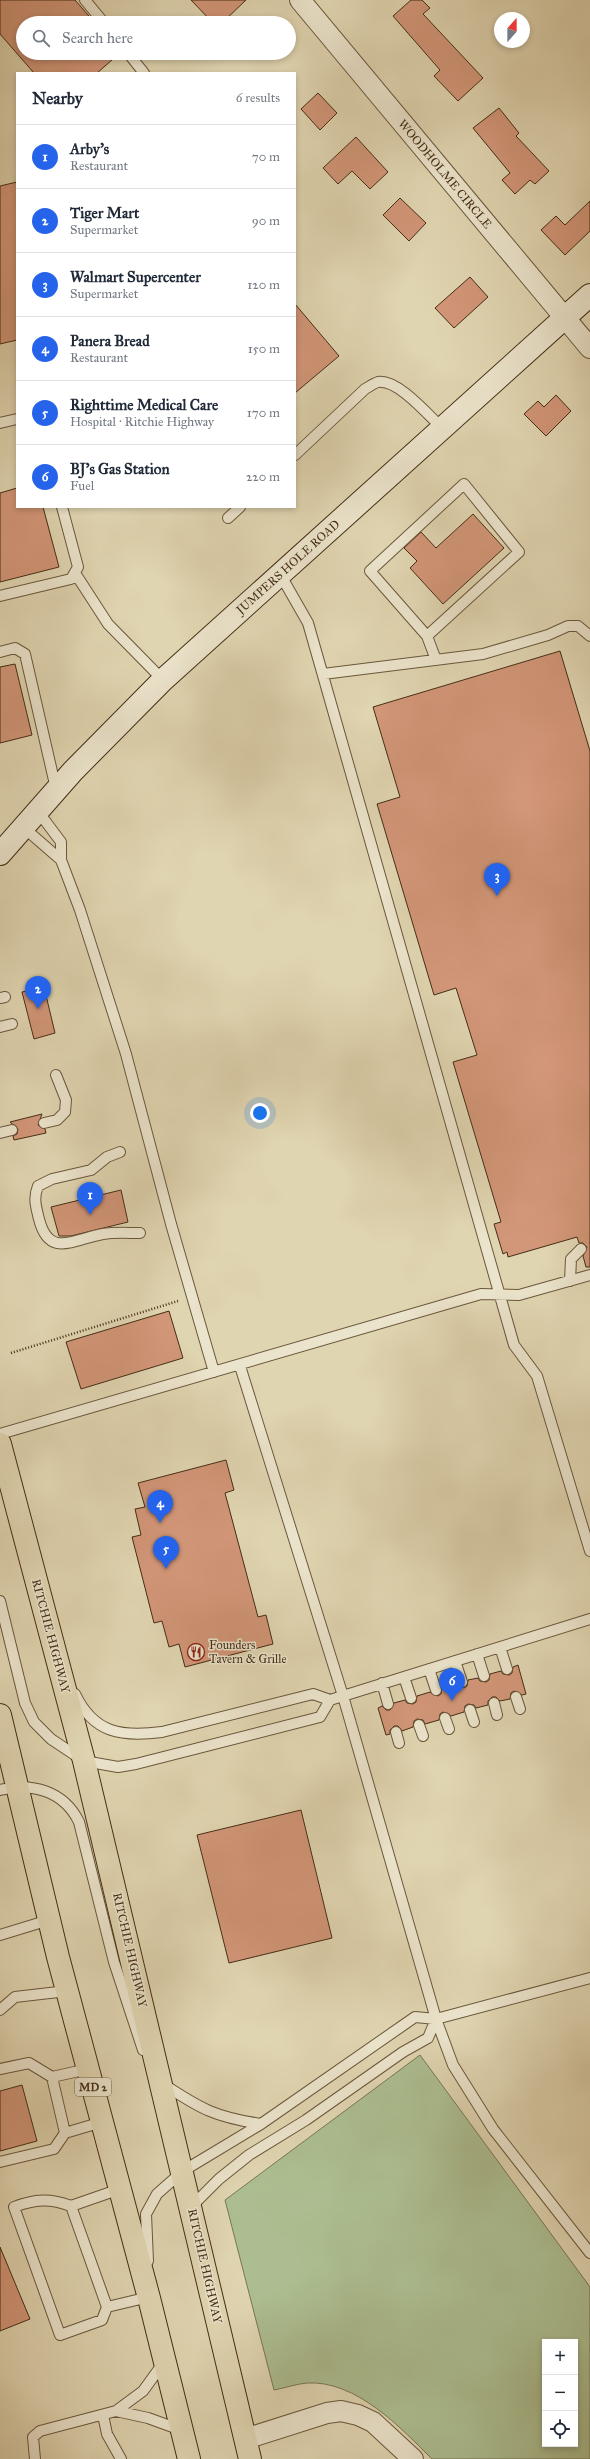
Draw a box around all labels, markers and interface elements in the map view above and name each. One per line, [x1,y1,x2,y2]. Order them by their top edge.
north arrow [494,12,530,48]
search box [16,16,296,60]
icon: search [30,27,52,49]
text: Search here [62,29,133,47]
text: Nearby [32,88,83,109]
text: 6 results [236,90,280,106]
street label: WOODHOLME CIRCLE [395,117,495,232]
text: Arby's [70,140,109,158]
text: 1 [42,149,48,165]
text: 70 m [252,149,280,165]
text: Restaurant [70,158,128,174]
text: Tiger Mart [70,204,139,222]
text: 2 [42,213,48,229]
text: 90 m [252,213,280,229]
text: Supermarket [70,222,138,238]
text: Walmart Supercenter [70,268,201,286]
text: 3 [42,277,48,293]
text: 120 m [247,277,280,293]
text: Supermarket [70,286,138,302]
text: Panera Bread [70,332,150,350]
text: 4 [41,341,49,357]
text: 150 m [248,341,280,357]
text: Restaurant [70,350,128,366]
text: Righttime Medical Care [70,396,218,414]
text: 5 [42,405,48,421]
text: 170 m [247,405,280,421]
text: Hospital · Ritchie Highway [70,414,214,430]
text: BJ's Gas Station [70,460,170,478]
text: 6 [42,469,48,485]
text: 220 m [246,469,280,485]
text: Fuel [70,478,94,494]
street label: JUMPERS HOLE ROAD [232,517,343,619]
pin: 3 [484,863,510,896]
pin: 2 [25,976,51,1009]
your location [250,1103,270,1123]
pin: 1 [77,1182,103,1215]
pin: 4 [147,1490,173,1523]
pin: 5 [153,1536,179,1569]
street label: RITCHIE HIGHWAY [29,1577,73,1695]
place label: Founders Tavern & Grille [209,1638,286,1666]
restaurant icon: Founders Tavern & Grille [186,1642,206,1662]
pin: 6 [439,1668,465,1701]
street label: RITCHIE HIGHWAY [110,1891,150,2009]
road number: MD 2 [75,2078,111,2096]
street label: RITCHIE HIGHWAY [185,2207,225,2325]
map controls [542,2339,578,2447]
button: + [542,2339,578,2375]
button: − [542,2375,578,2411]
button: locate [542,2411,578,2447]

